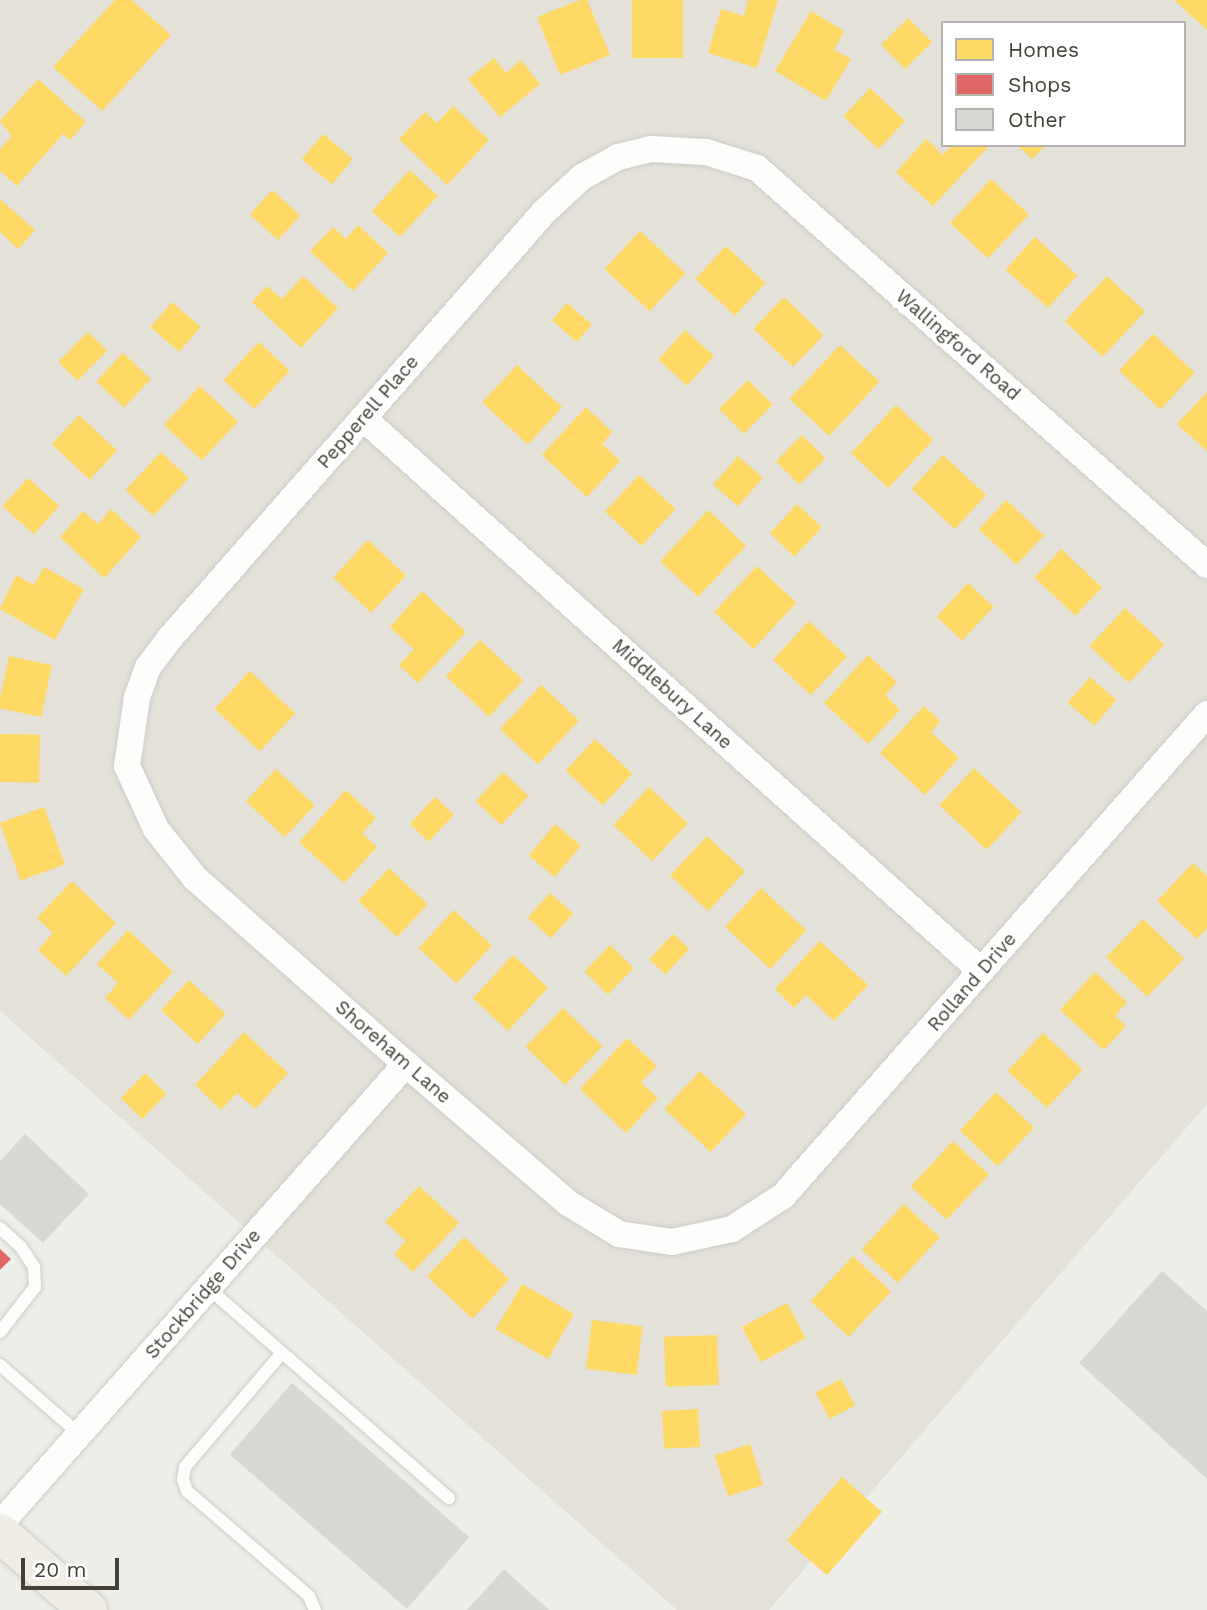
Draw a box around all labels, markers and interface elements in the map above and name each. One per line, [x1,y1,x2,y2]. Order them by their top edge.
legend [941,21,1186,147]
text: Homes [1008,37,1079,62]
text: Shops [1008,72,1071,97]
text: Other [1008,107,1066,132]
street label: Wallingford Road [891,285,1025,405]
street label: Pepperell Place [312,350,424,474]
street label: Middlebury Lane [607,634,737,754]
street label: Rolland Drive [923,928,1021,1036]
street label: Shoreham Lane [331,996,455,1108]
street label: Stockbridge Drive [140,1224,266,1364]
scale bar [24,1544,122,1588]
text: 20 m [34,1557,86,1582]

